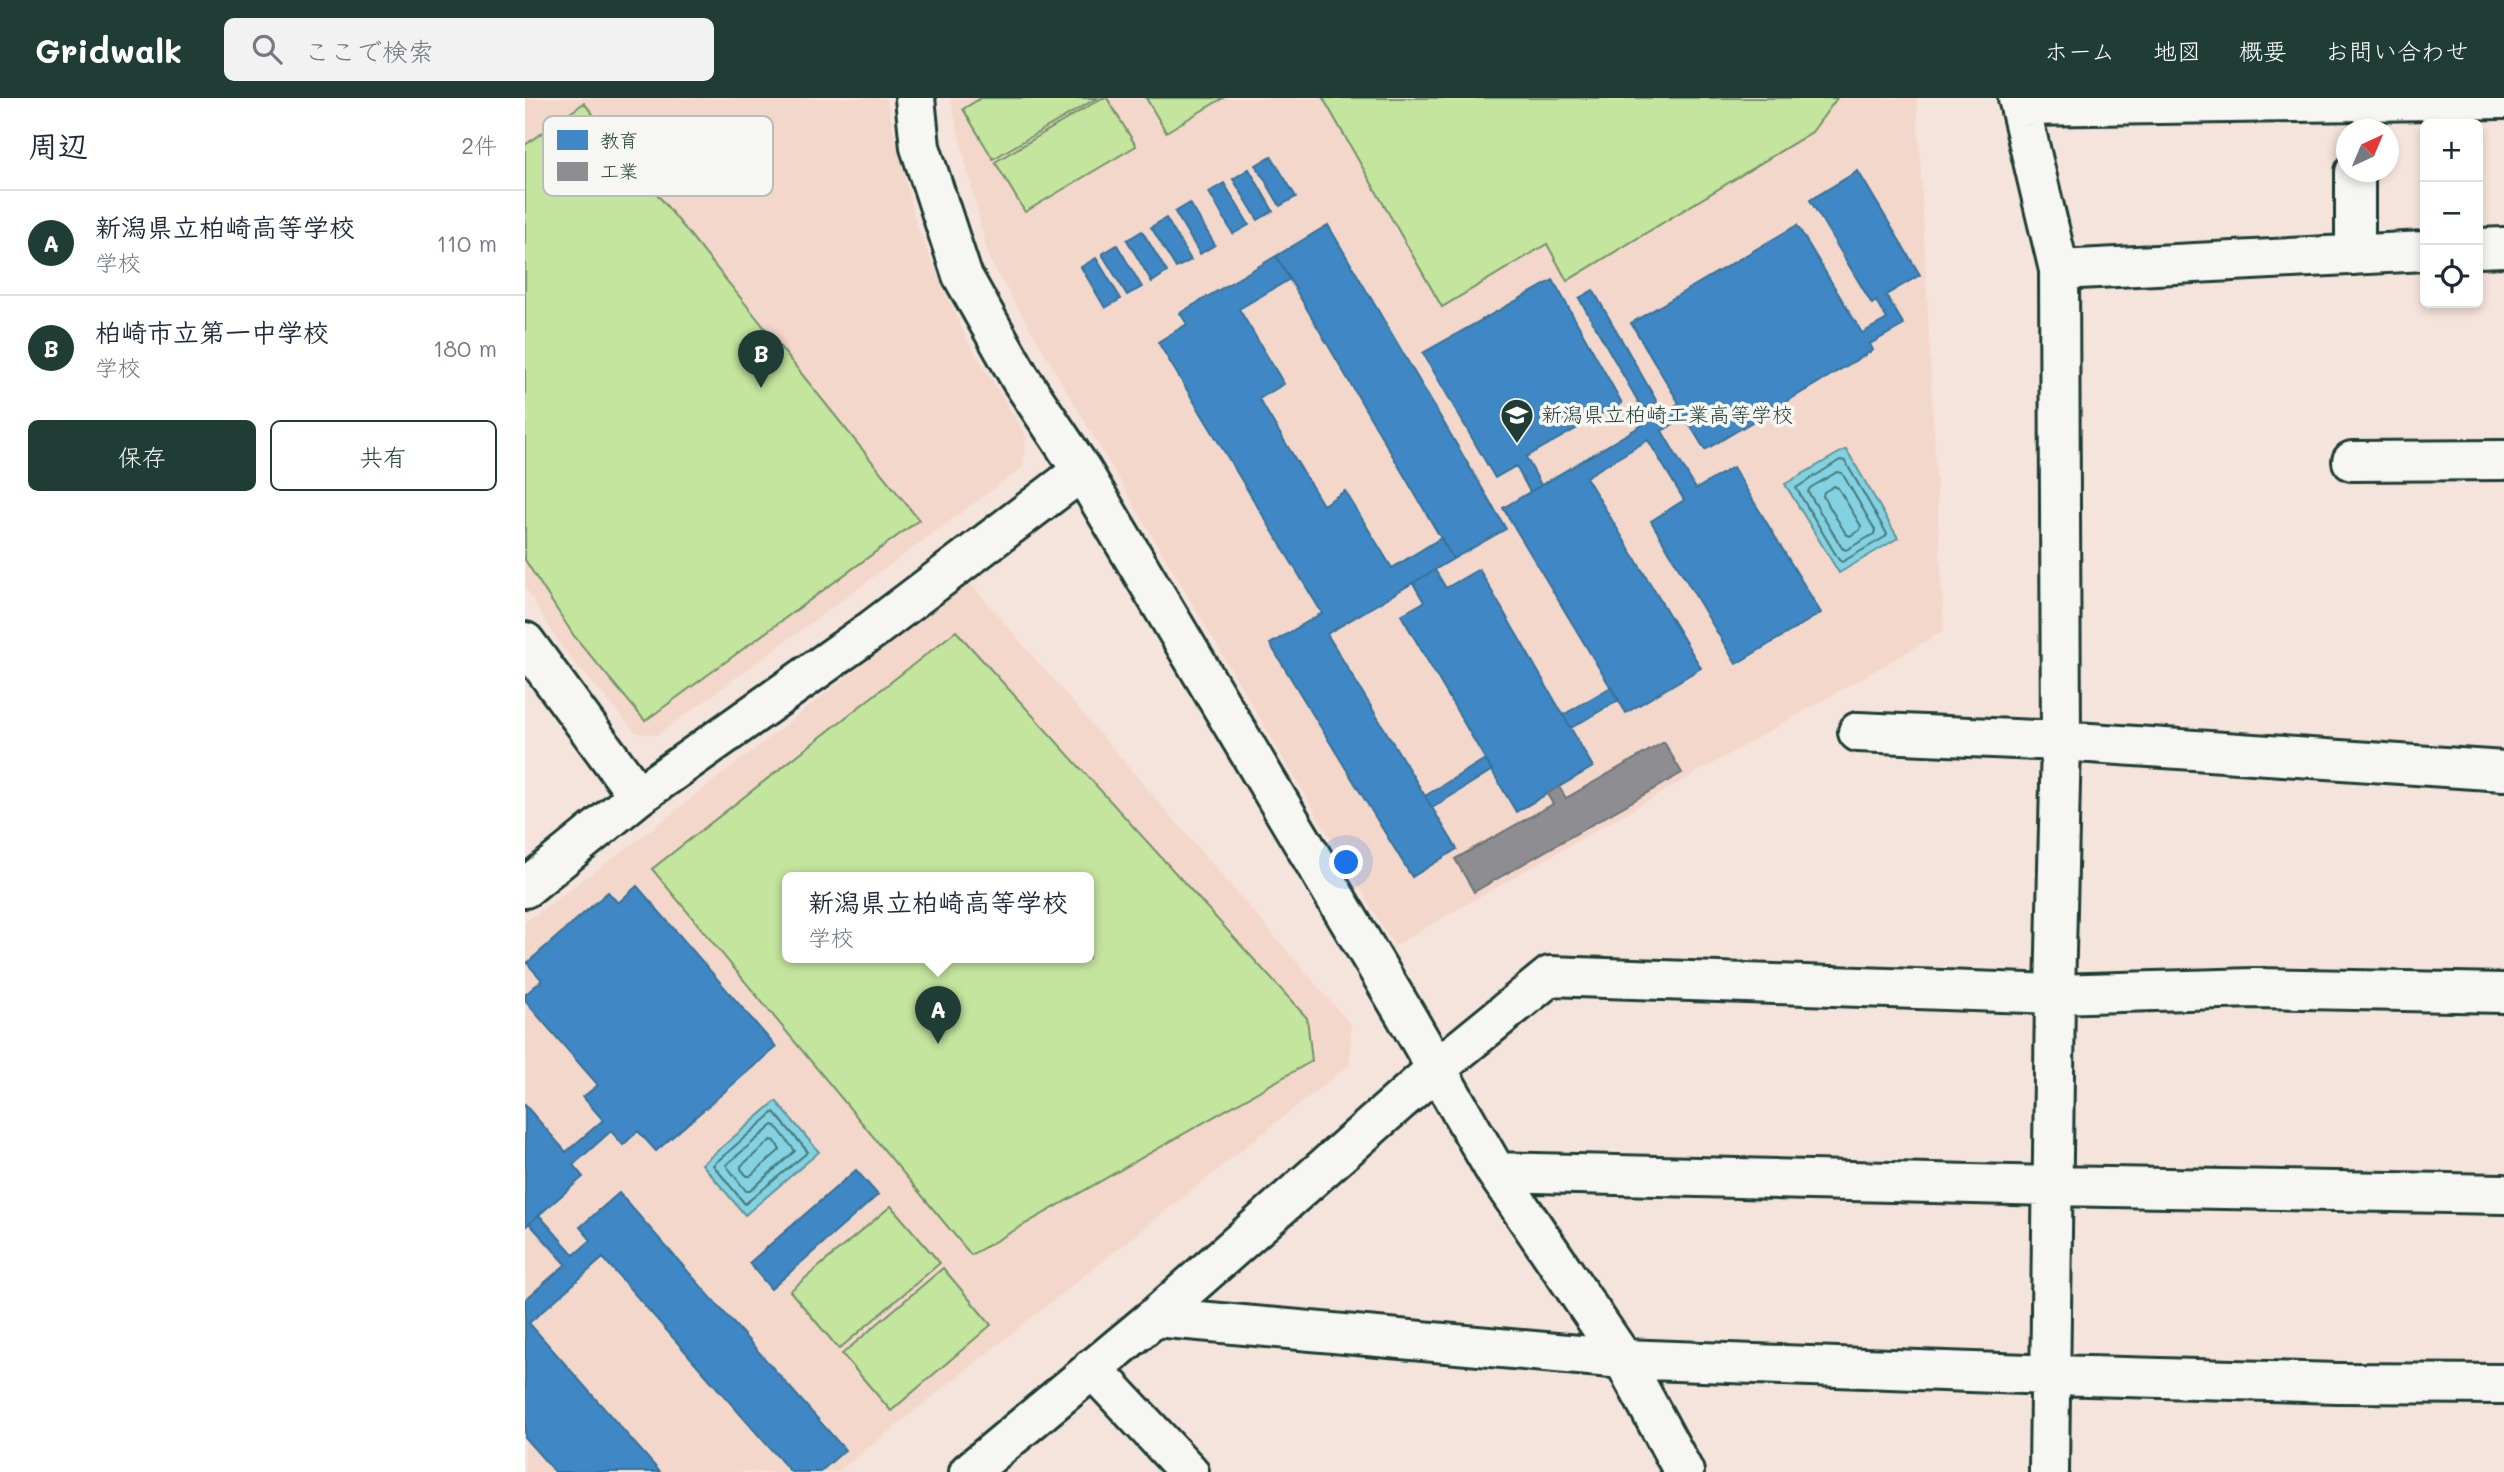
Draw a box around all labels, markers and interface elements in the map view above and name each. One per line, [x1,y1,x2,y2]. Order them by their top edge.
search box [224,18,714,81]
text: Gridwalk [35,28,182,71]
icon: search [248,30,286,68]
text: ここで検索 [304,34,434,68]
text: ホーム [2044,35,2115,66]
text: 地図 [2153,35,2201,66]
text: 概要 [2239,35,2287,66]
text: お問い合わせ [2325,35,2469,66]
legend [543,116,773,196]
north arrow [2336,119,2399,182]
map controls [2420,119,2483,308]
button: + [2420,119,2483,182]
text: 周辺 [28,125,88,165]
text: 教育 [600,127,638,152]
text: 2件 [461,130,497,160]
text: 工業 [600,158,638,183]
button: − [2420,182,2483,245]
text: 新潟県立柏崎高等学校 [95,210,355,244]
text: A [43,228,59,258]
text: 110 m [437,228,497,258]
button: locate [2420,245,2483,308]
text: 学校 [95,247,141,277]
text: 柏崎市立第一中学校 [95,315,329,349]
pin: B [738,330,784,388]
text: B [43,333,59,363]
text: 180 m [433,333,497,363]
text: 学校 [95,352,141,382]
school or university icon: 新潟県立柏崎工業高等学校 [1498,396,1536,445]
place label: 新潟県立柏崎工業高等学校 [1541,400,1793,427]
button: 保存 [28,420,256,491]
button: 共有 [270,420,497,491]
your location [1329,845,1363,879]
popup [782,872,1094,963]
text: 新潟県立柏崎高等学校 [808,885,1068,919]
text: 学校 [808,922,854,952]
pin: A [915,986,961,1044]

